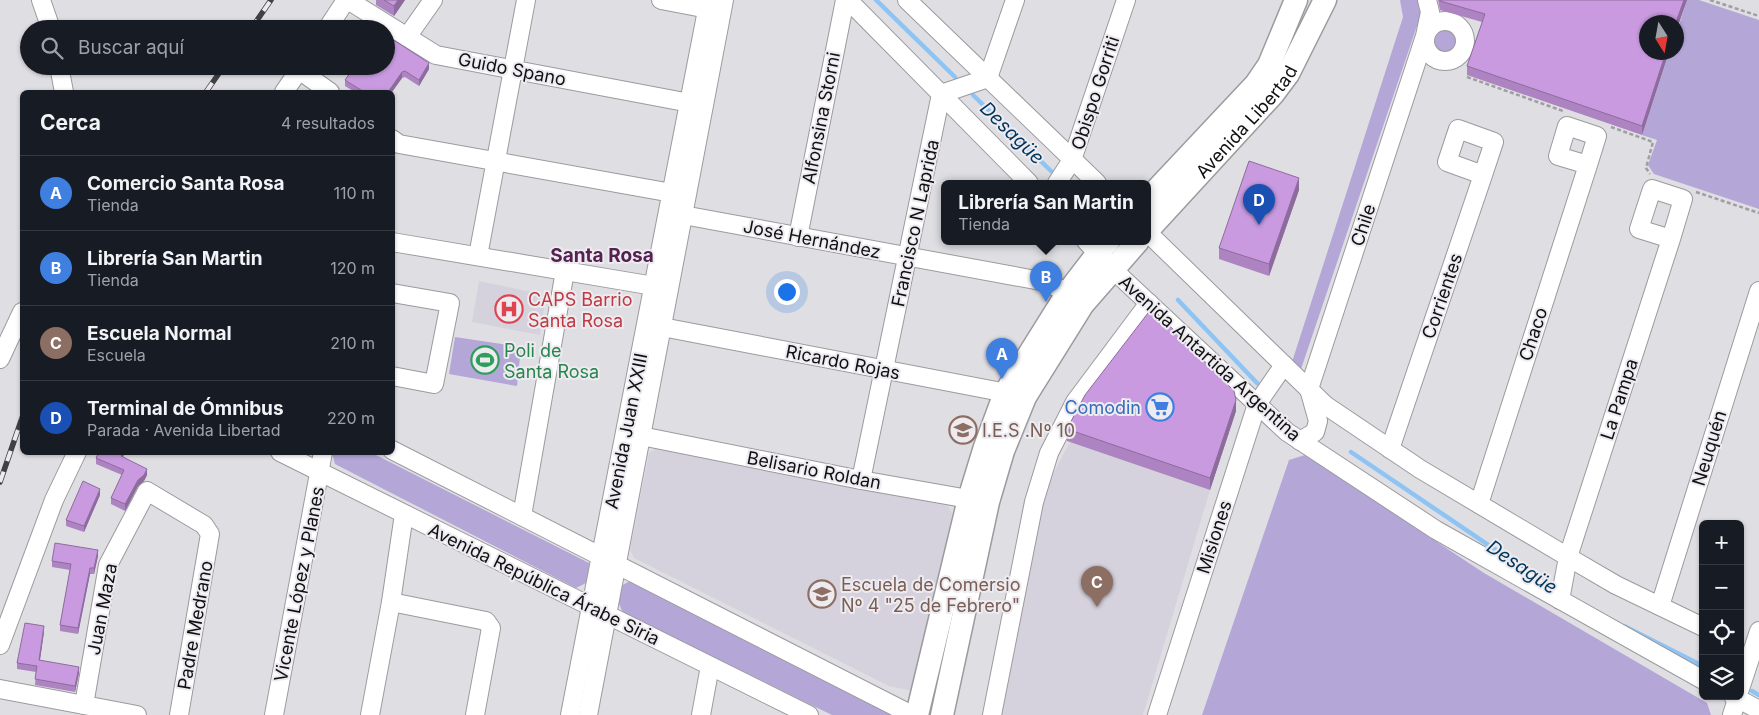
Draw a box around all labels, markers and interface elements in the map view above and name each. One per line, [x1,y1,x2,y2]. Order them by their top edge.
north arrow [1639,15,1684,60]
search box [20,20,395,75]
street label: Obispo Gorriti [1067,33,1123,153]
icon: search [38,34,66,62]
text: Buscar aquí [78,36,184,59]
street label: Guido Spano [456,48,568,90]
street label: Alfonsina Storni [798,50,844,186]
street label: Avenida Libertad [1191,62,1301,182]
water label: Desagüe [975,97,1049,169]
text: Cerca [40,110,101,135]
text: 4 resultados [281,113,375,133]
street label: Francisco N Laprida [887,137,943,309]
text: Comercio Santa Rosa [87,172,285,195]
popup [941,180,1151,245]
text: A [50,183,62,203]
text: 110 m [333,183,375,203]
pin: D [1243,184,1275,225]
text: Librería San Martin [958,191,1134,214]
text: Tienda [87,195,139,215]
street label: Chile [1346,201,1380,249]
text: Tienda [958,214,1010,234]
street label: José Hernández [741,215,883,263]
district label: Santa Rosa [550,244,654,267]
text: Librería San Martin [87,247,263,270]
street label: Corrientes [1418,250,1466,342]
text: B [51,258,61,278]
text: 120 m [330,258,375,278]
pin: B [1030,261,1062,302]
text: Tienda [87,270,139,290]
street label: Avenida Antartida Argentina [1115,271,1305,445]
your location [774,279,800,305]
place label: CAPS Barrio Santa Rosa [528,289,632,331]
hospital icon: CAPS Barrio Santa Rosa [494,294,524,324]
street label: Chaco [1515,305,1551,363]
text: Escuela Normal [87,322,232,345]
text: C [50,333,62,353]
text: 210 m [330,333,375,353]
pin: A [986,338,1018,379]
place label: Poli de Santa Rosa [504,340,599,382]
street label: Ricardo Rojas [784,341,902,383]
text: Escuela [87,345,146,365]
sports icon: Poli de Santa Rosa [470,345,500,375]
street label: Avenida Juan XXIII [601,351,651,511]
street label: La Pampa [1596,356,1642,442]
supermarket icon: Comodin [1145,392,1175,422]
text: Terminal de Ómnibus [87,397,284,420]
place label: Comodin [1064,397,1141,418]
text: D [50,408,62,428]
text: 220 m [327,408,375,428]
street label: Neuquén [1688,408,1730,488]
school or university icon: I.E.S .Nº 10 [948,415,978,445]
text: Parada · Avenida Libertad [87,420,281,440]
place label: I.E.S .Nº 10 [982,420,1075,441]
street label: Belisario Roldan [745,447,883,493]
street label: Vicente López y Planes [270,485,328,683]
street label: Misiones [1192,498,1236,576]
street label: Avenida República Árabe Siria [425,518,664,649]
map controls [1699,520,1744,700]
button: + [1699,520,1744,565]
water label: Desagüe [1482,535,1562,599]
street label: Padre Medrano [173,559,217,691]
street label: Juan Maza [83,561,121,657]
button: − [1699,565,1744,610]
pin: C [1081,566,1113,607]
place label: Escuela de Comersio Nº 4 "25 de Febrero" [841,574,1020,616]
school or university icon: Escuela de Comersio Nº 4 "25 de Febrero" [807,579,837,609]
button: locate [1699,610,1744,655]
button: layers [1699,655,1744,700]

